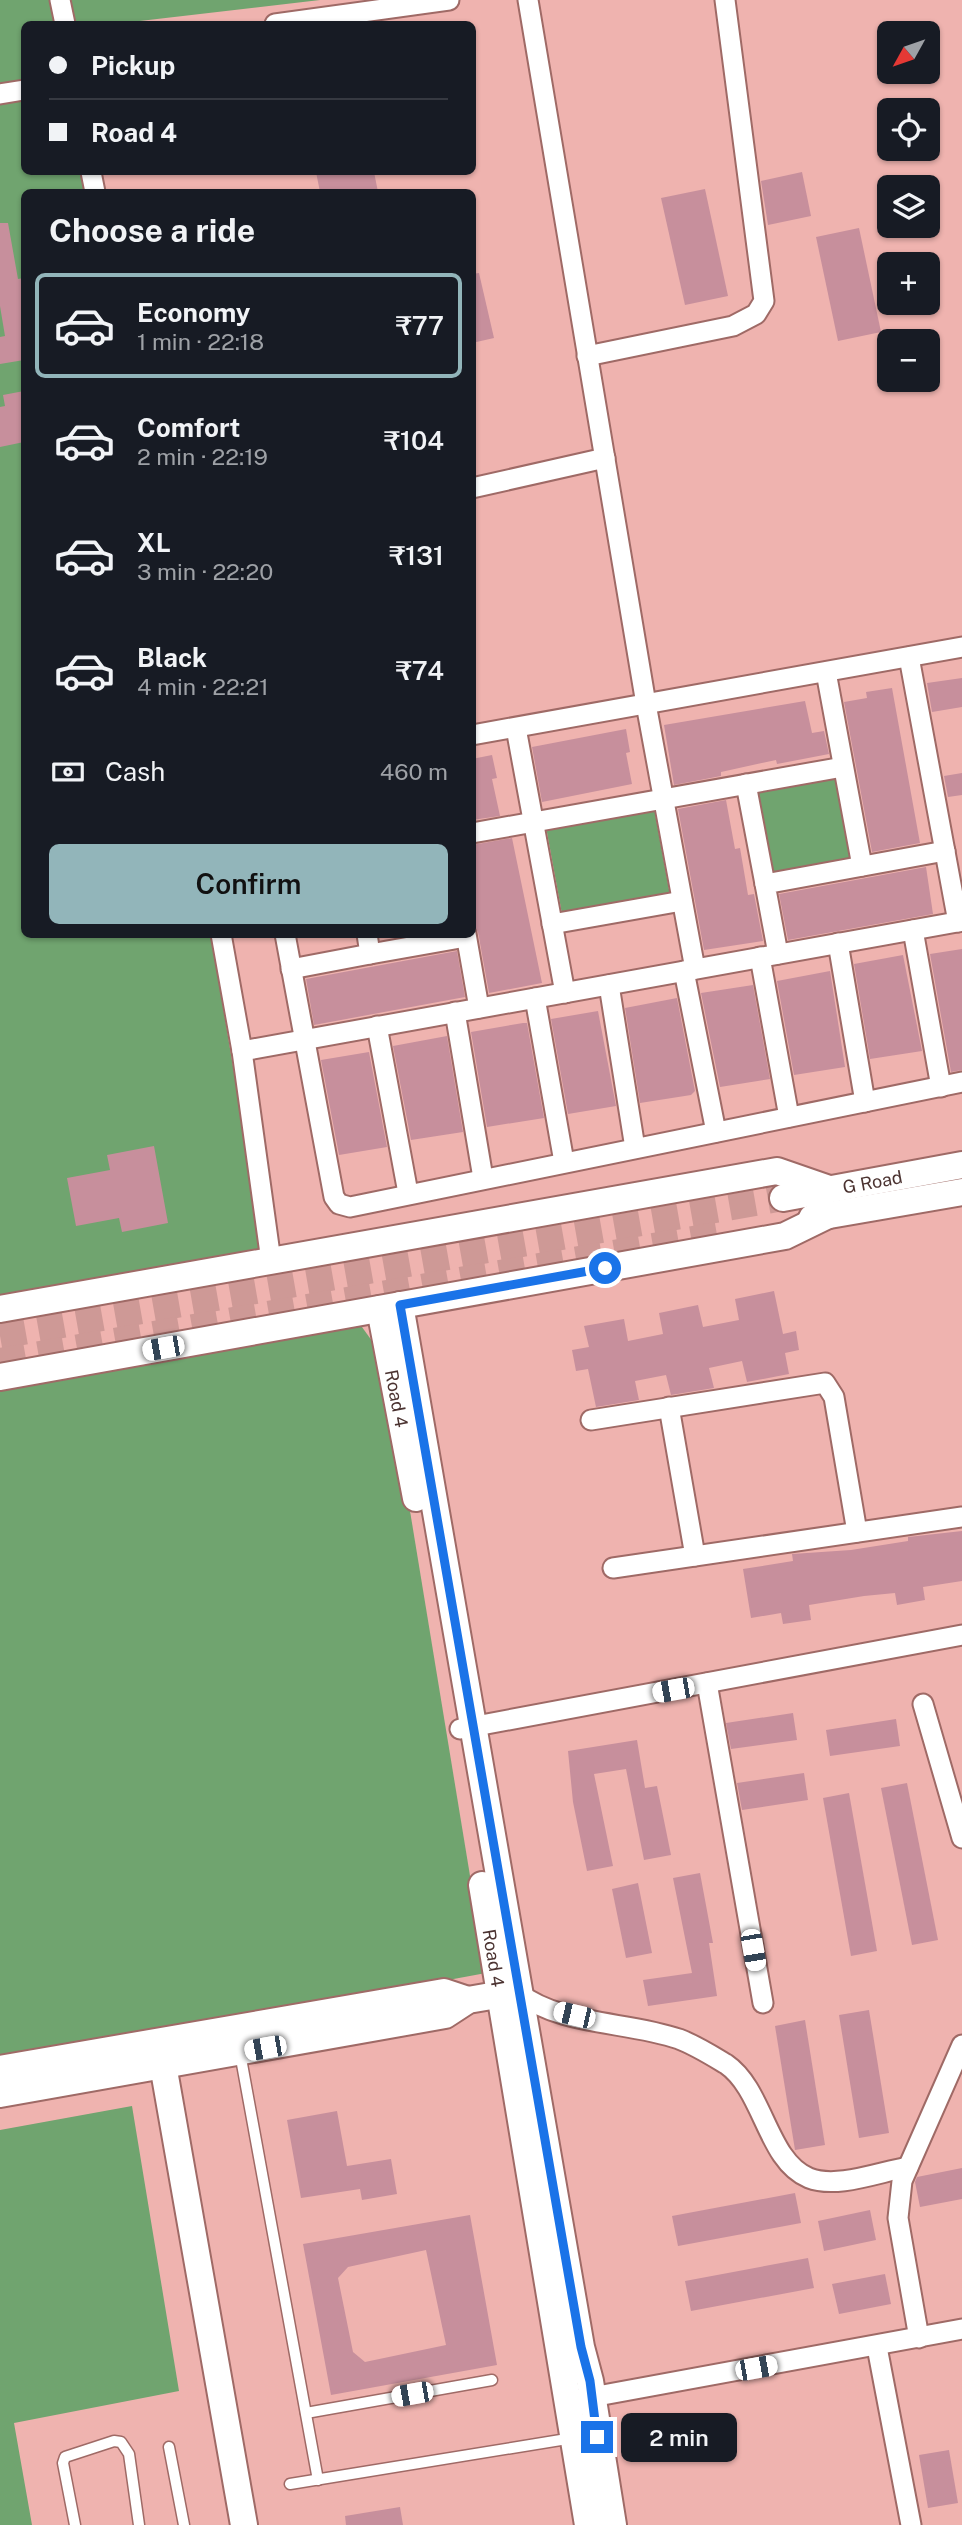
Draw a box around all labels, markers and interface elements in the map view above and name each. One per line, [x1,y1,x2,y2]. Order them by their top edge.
north arrow [877,21,940,84]
map controls [877,21,940,392]
text: Pickup [91,50,175,81]
button: locate [877,98,940,161]
text: Road 4 [91,117,177,148]
button: layers [877,175,940,238]
text: Choose a ride [49,212,255,249]
button: + [877,252,940,315]
icon: car [53,294,116,357]
text: Economy [137,297,250,328]
text: ₹77 [396,310,444,341]
text: 1 min · 22:18 [137,328,264,355]
button: − [877,329,940,392]
icon: car [53,409,116,472]
text: Comfort [137,412,240,443]
text: ₹104 [384,425,444,456]
text: 2 min · 22:19 [137,443,268,470]
icon: car [53,524,116,587]
text: XL [137,527,171,558]
text: ₹131 [389,540,444,571]
text: 3 min · 22:20 [137,558,273,585]
icon: car [53,639,116,702]
text: Black [137,642,207,673]
text: ₹74 [396,655,444,686]
text: 4 min · 22:21 [137,673,269,700]
icon: cash [49,753,87,791]
text: Cash [105,756,165,787]
text: 460 m [380,758,448,785]
button: Confirm [49,844,448,924]
street label: G Road [841,1166,904,1197]
route start [589,1252,621,1284]
car [141,1334,186,1362]
street label: Road 4 [381,1368,413,1429]
car [651,1676,696,1704]
street label: Road 4 [479,1927,509,1989]
car [740,1927,767,1973]
car [552,2000,597,2030]
car [243,2034,288,2062]
car [734,2354,779,2382]
car [390,2380,435,2408]
callout: 2 min [622,2412,737,2462]
route end [581,2421,613,2453]
text: 2 min [649,2424,709,2451]

